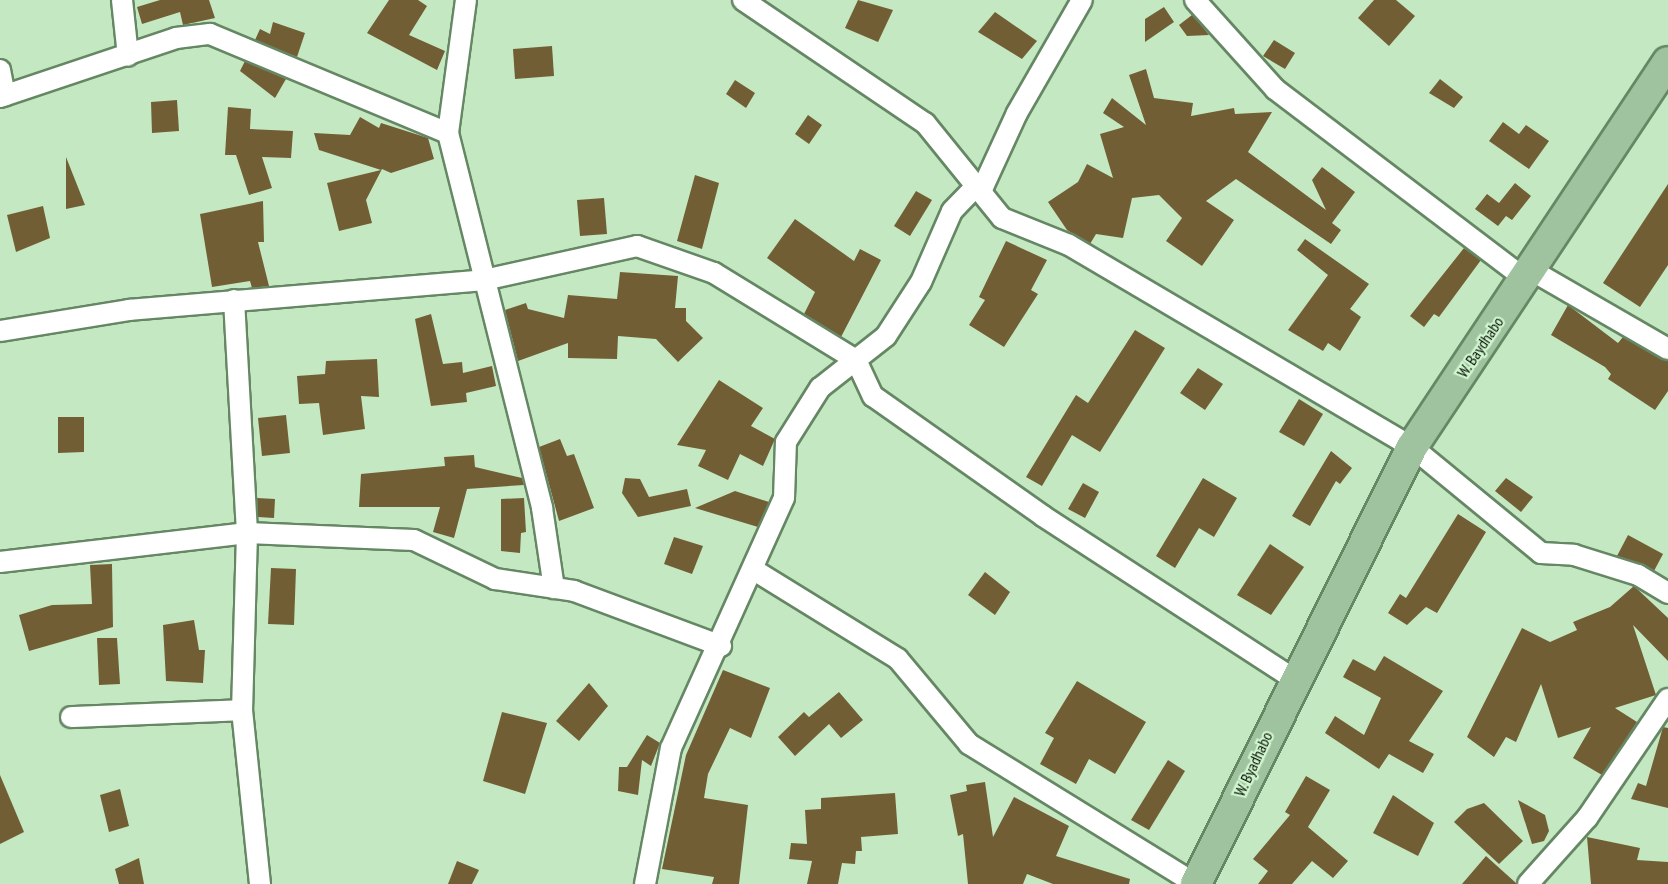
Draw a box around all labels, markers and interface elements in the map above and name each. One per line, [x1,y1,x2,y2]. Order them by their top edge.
street label: W. Baydhabo [1452,313,1508,381]
street label: W. Byadhabo [1229,728,1277,800]

